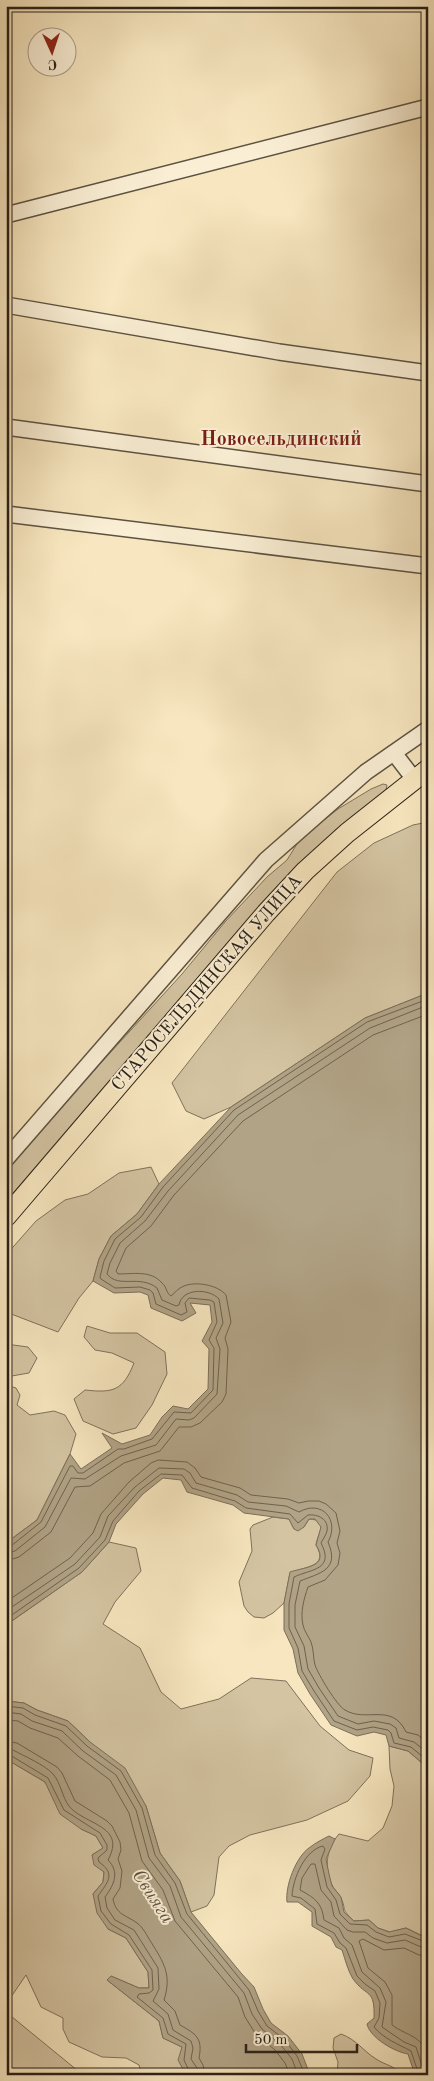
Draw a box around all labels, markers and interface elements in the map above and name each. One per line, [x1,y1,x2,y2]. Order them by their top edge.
north arrow [28,28,78,78]
text: С [48,57,58,71]
district label: Новосельдинский [200,430,362,450]
street label: СТАРОСЕЛЬДИНСКАЯ УЛИЦА [108,871,306,1095]
water label: Свияга [128,1867,176,1927]
scale bar [246,2021,358,2053]
text: 50 m [254,2033,288,2048]

